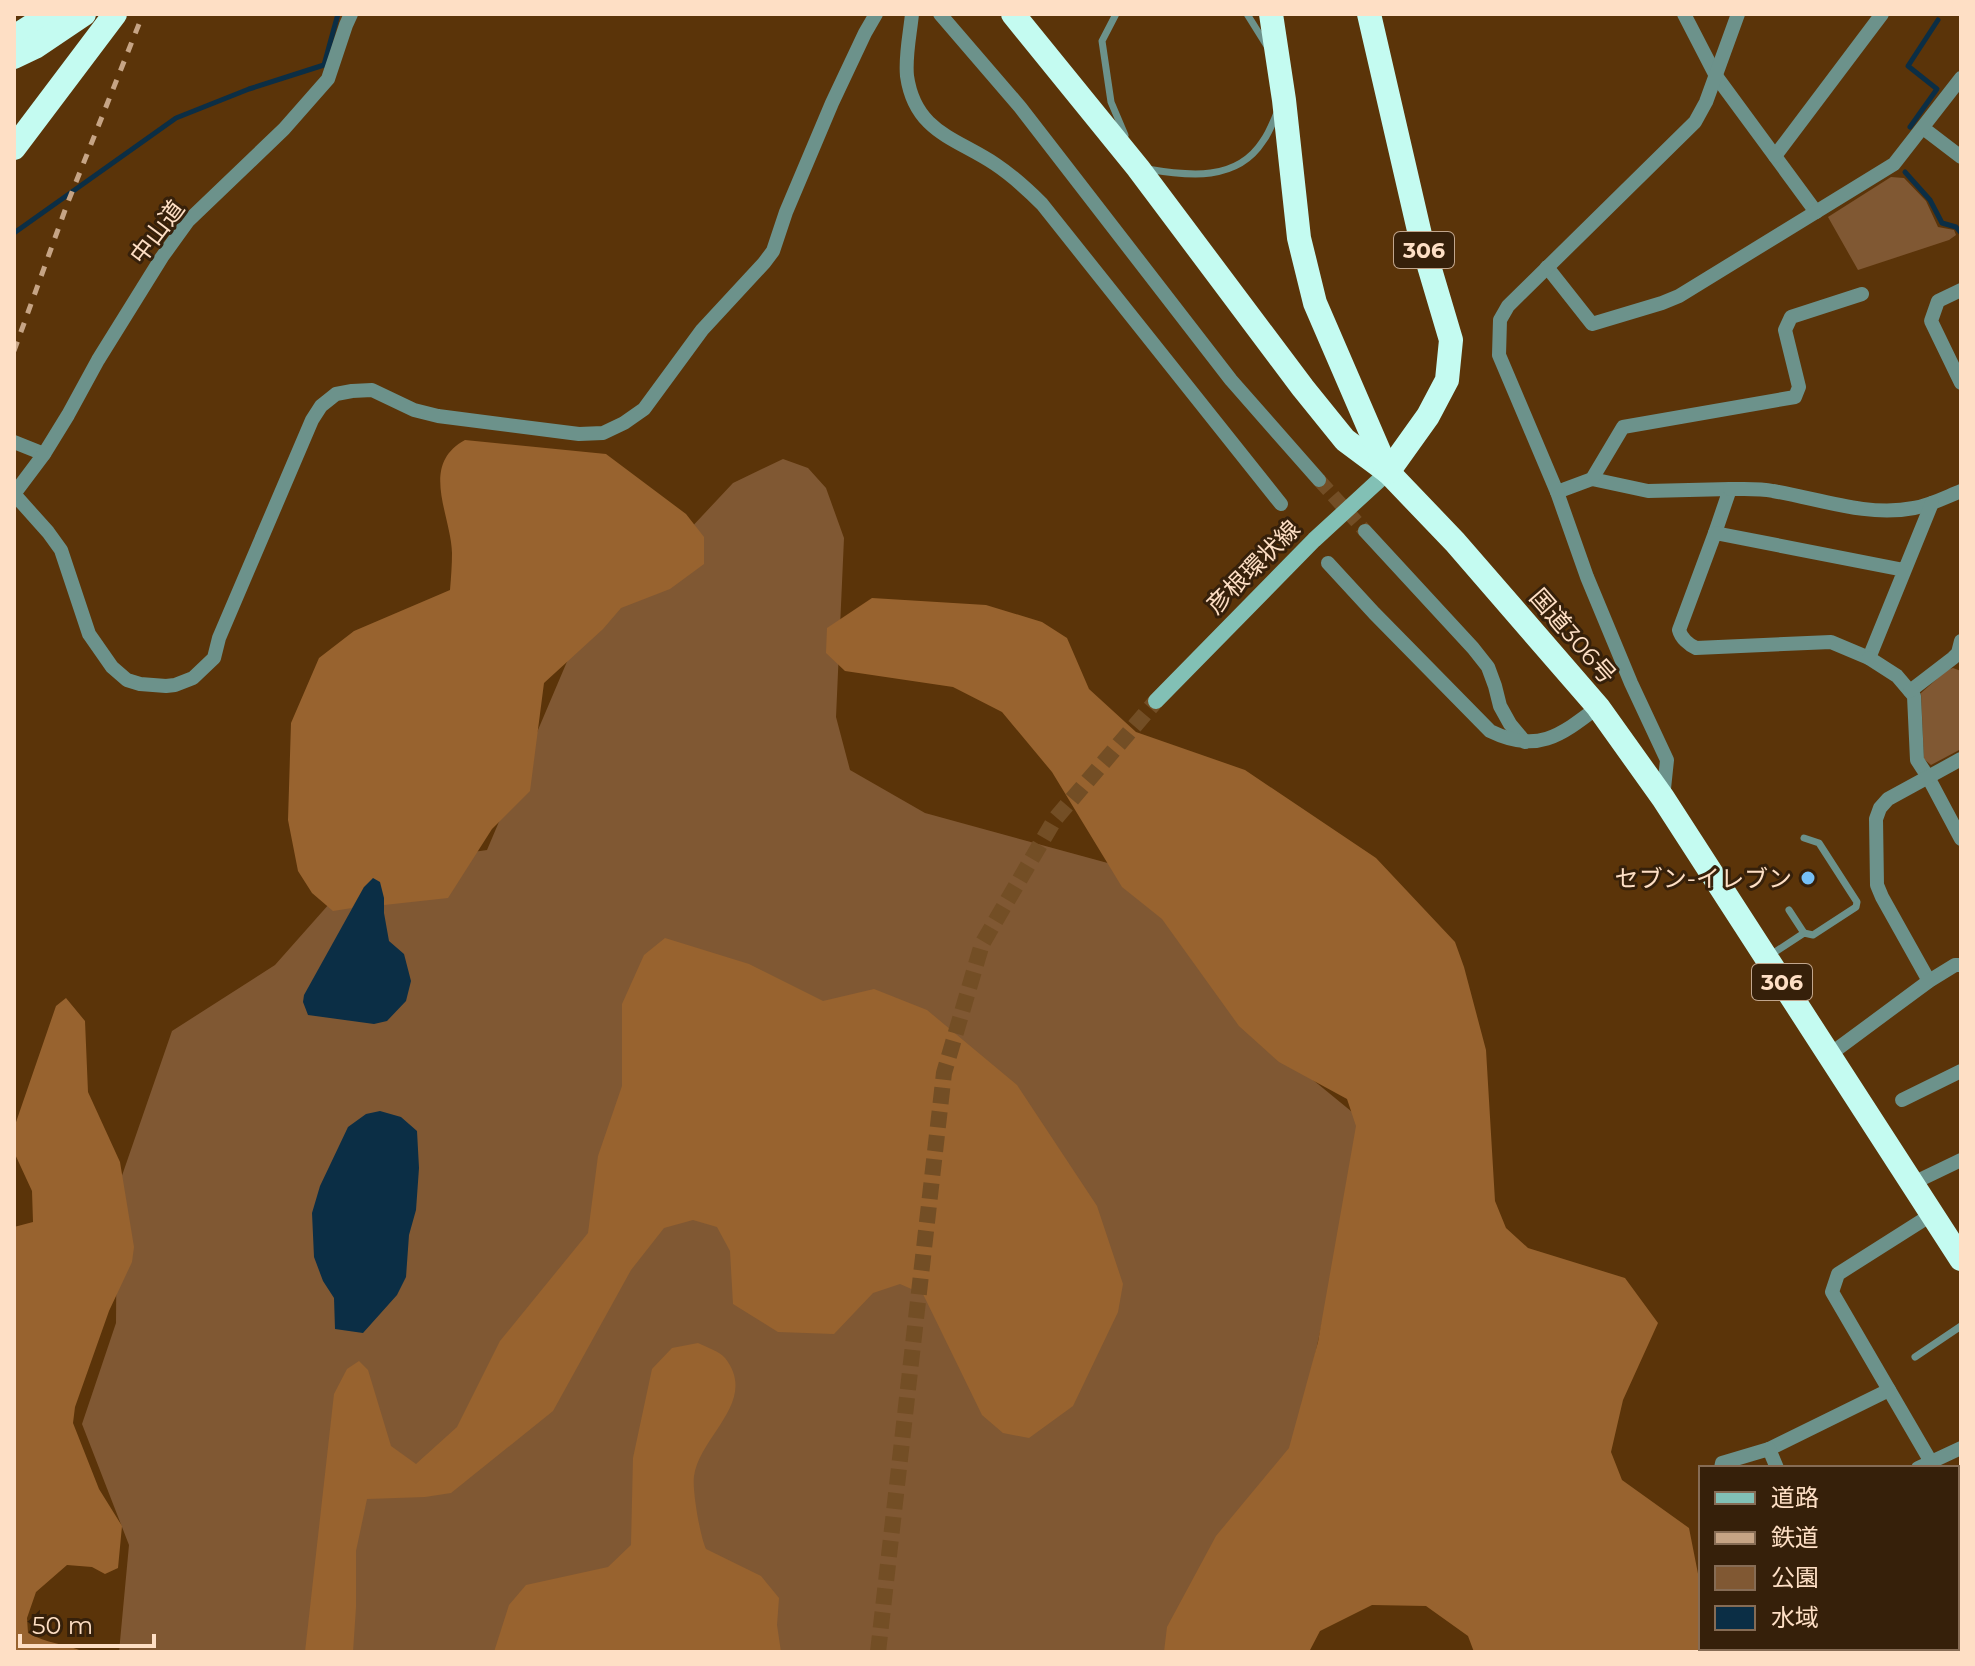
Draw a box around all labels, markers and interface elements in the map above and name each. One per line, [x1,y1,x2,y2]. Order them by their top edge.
street label: 中山道 [124,195,190,269]
road number: 306 [1394,232,1454,268]
street label: 彦根環状線 [1200,514,1306,620]
street label: 国道306号 [1524,583,1622,689]
place label: セブン-イレブン [1615,864,1792,893]
marker: セブン-イレブン [1799,869,1817,887]
road number: 306 [1752,964,1812,1000]
legend [1699,1466,1959,1650]
text: 道路 [1771,1483,1819,1512]
text: 鉄道 [1771,1523,1819,1552]
text: 公園 [1771,1563,1819,1592]
scale bar [20,1598,154,1648]
text: 水域 [1771,1603,1819,1632]
text: 50 m [32,1611,93,1640]

